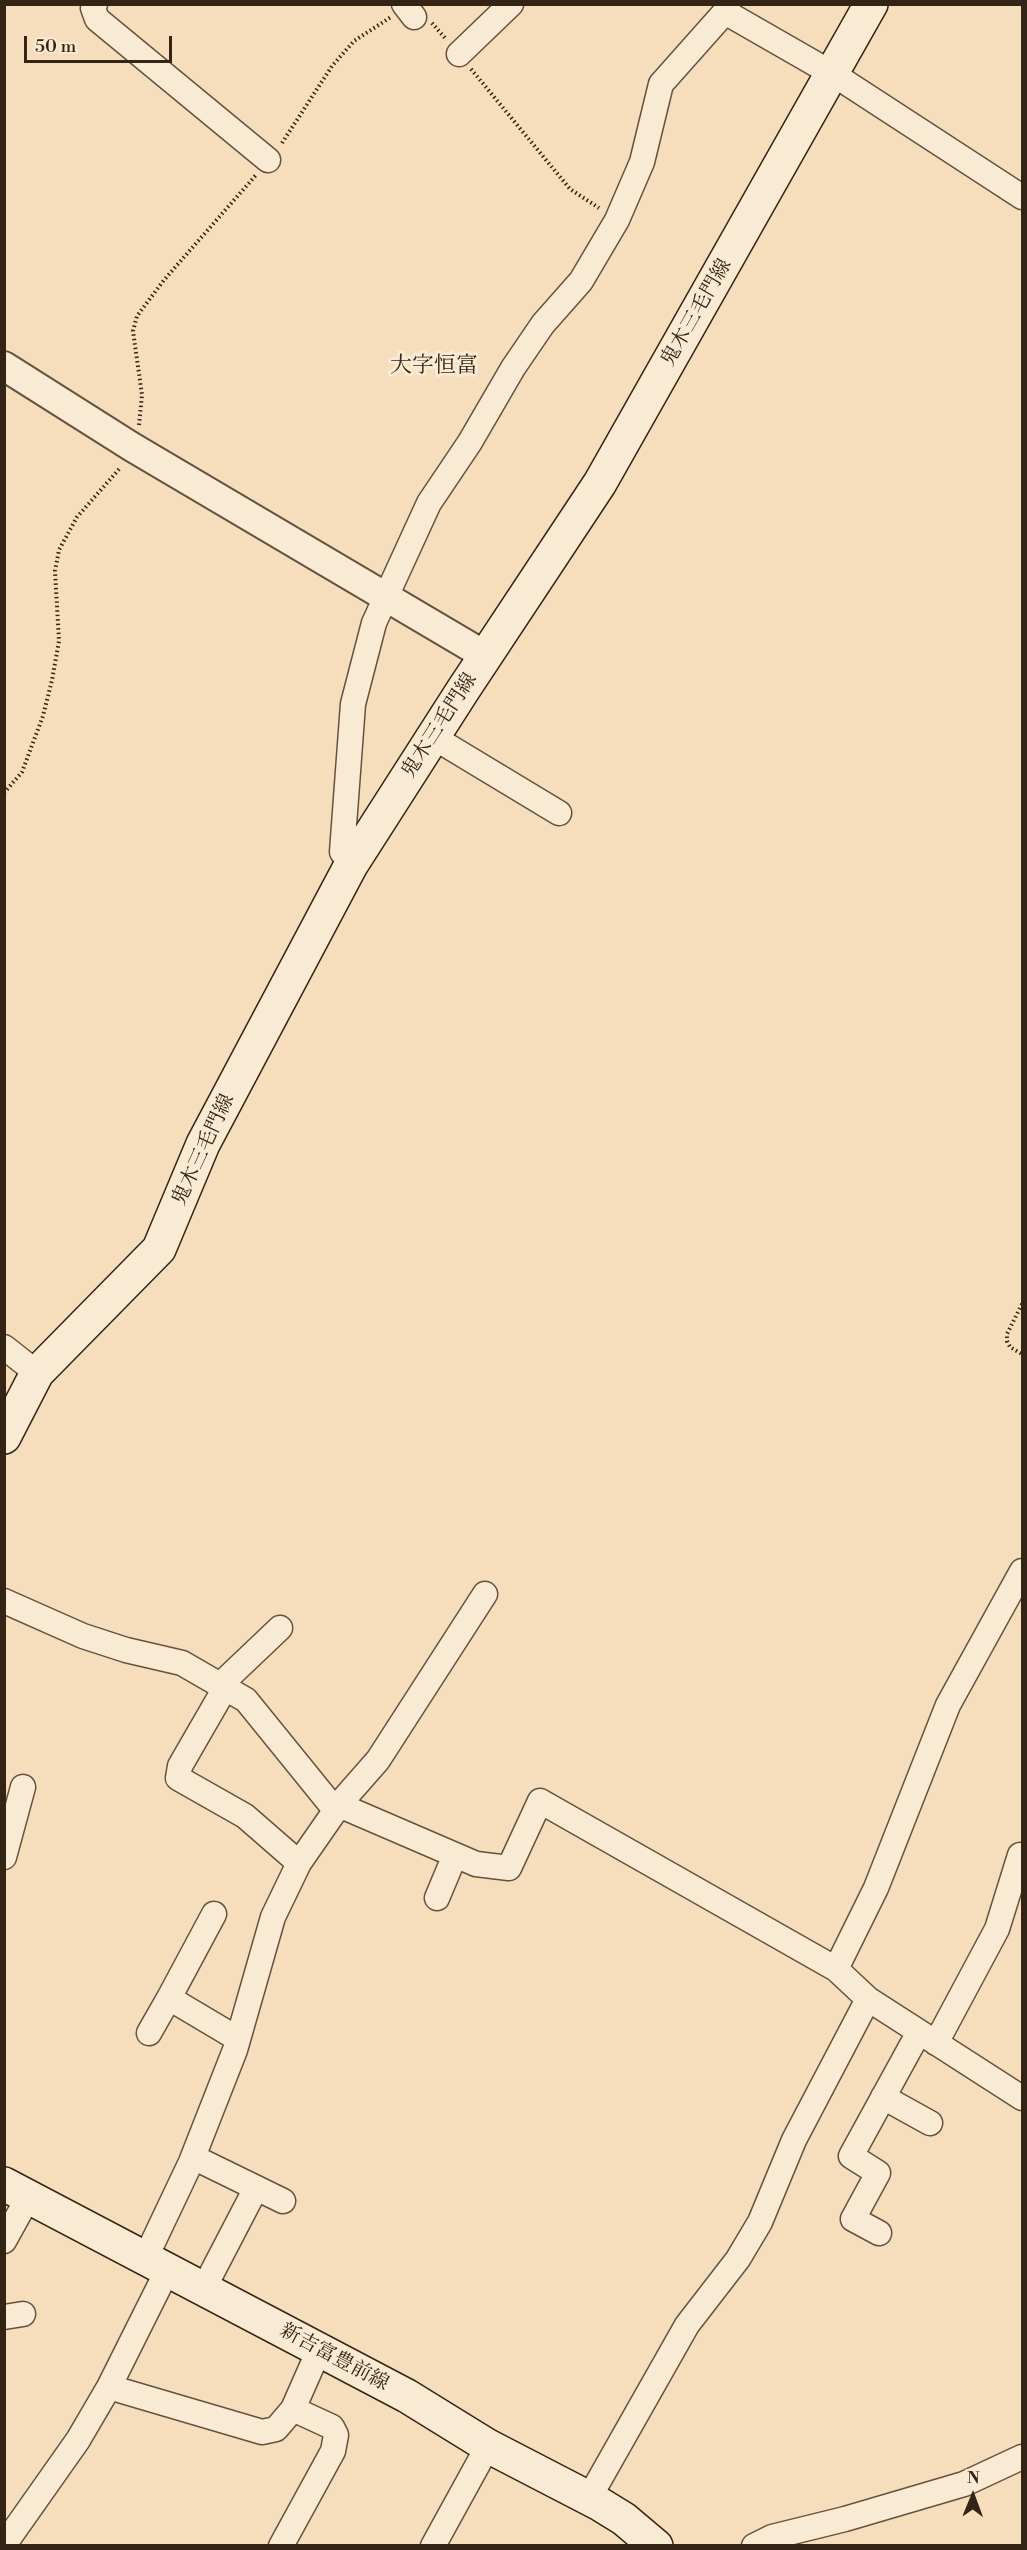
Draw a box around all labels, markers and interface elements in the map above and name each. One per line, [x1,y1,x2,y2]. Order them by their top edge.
scale bar [27,24,176,62]
text: 50 m [35,35,76,58]
street label: 鬼木三毛門線 [657,255,737,371]
district label: 大字恒富 [390,354,478,380]
street label: 鬼木三毛門線 [397,669,483,783]
street label: 鬼木三毛門線 [168,1091,240,1209]
street label: 新吉富豊前線 [275,2319,393,2397]
north arrow [943,2466,1003,2526]
text: N [967,2468,980,2488]

